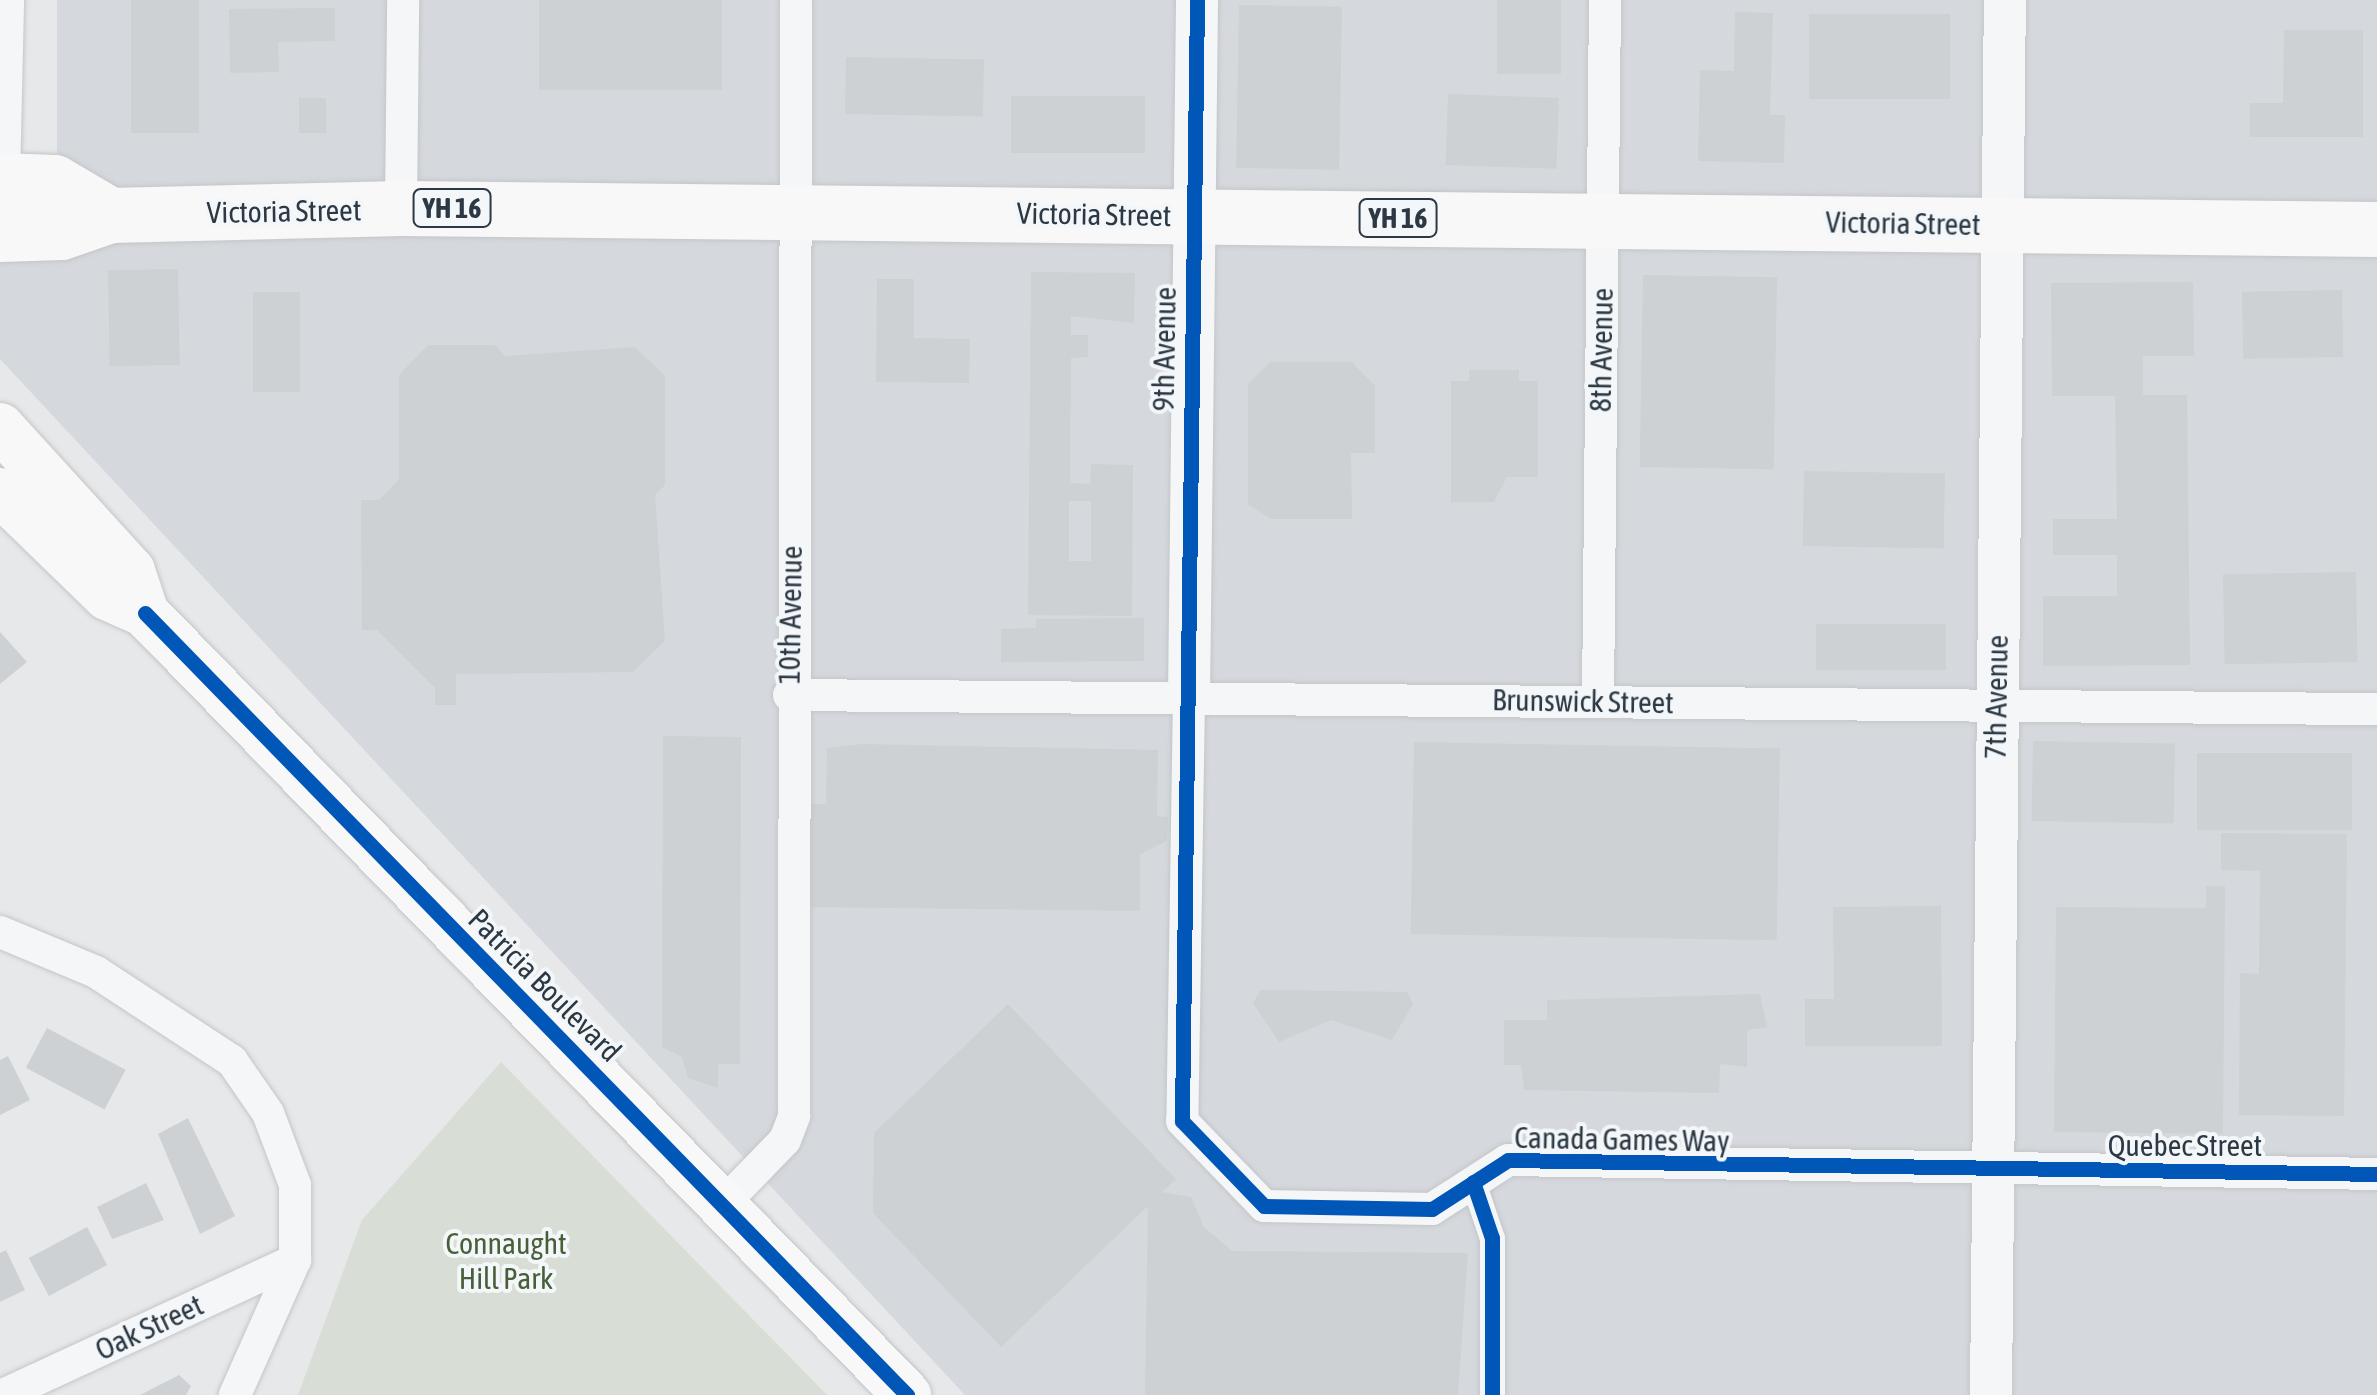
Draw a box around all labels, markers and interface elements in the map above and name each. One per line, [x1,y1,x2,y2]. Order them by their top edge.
road number: YH 16 [412,185,492,231]
street label: Victoria Street [206,192,362,230]
street label: Victoria Street [1016,195,1172,233]
road number: YH 16 [1358,195,1438,241]
street label: Victoria Street [1825,204,1981,242]
street label: 9th Avenue [1145,286,1183,412]
street label: 8th Avenue [1582,287,1620,413]
street label: 10th Avenue [771,545,809,685]
street label: 7th Avenue [1977,634,2015,760]
street label: Brunswick Street [1492,681,1674,721]
street label: Patricia Boulevard [461,901,629,1069]
street label: Canada Games Way [1514,1119,1730,1159]
street label: Quebec Street [2108,1127,2262,1163]
park label: Connaught Hill Park [445,1225,567,1296]
street label: Oak Street [89,1286,209,1368]

